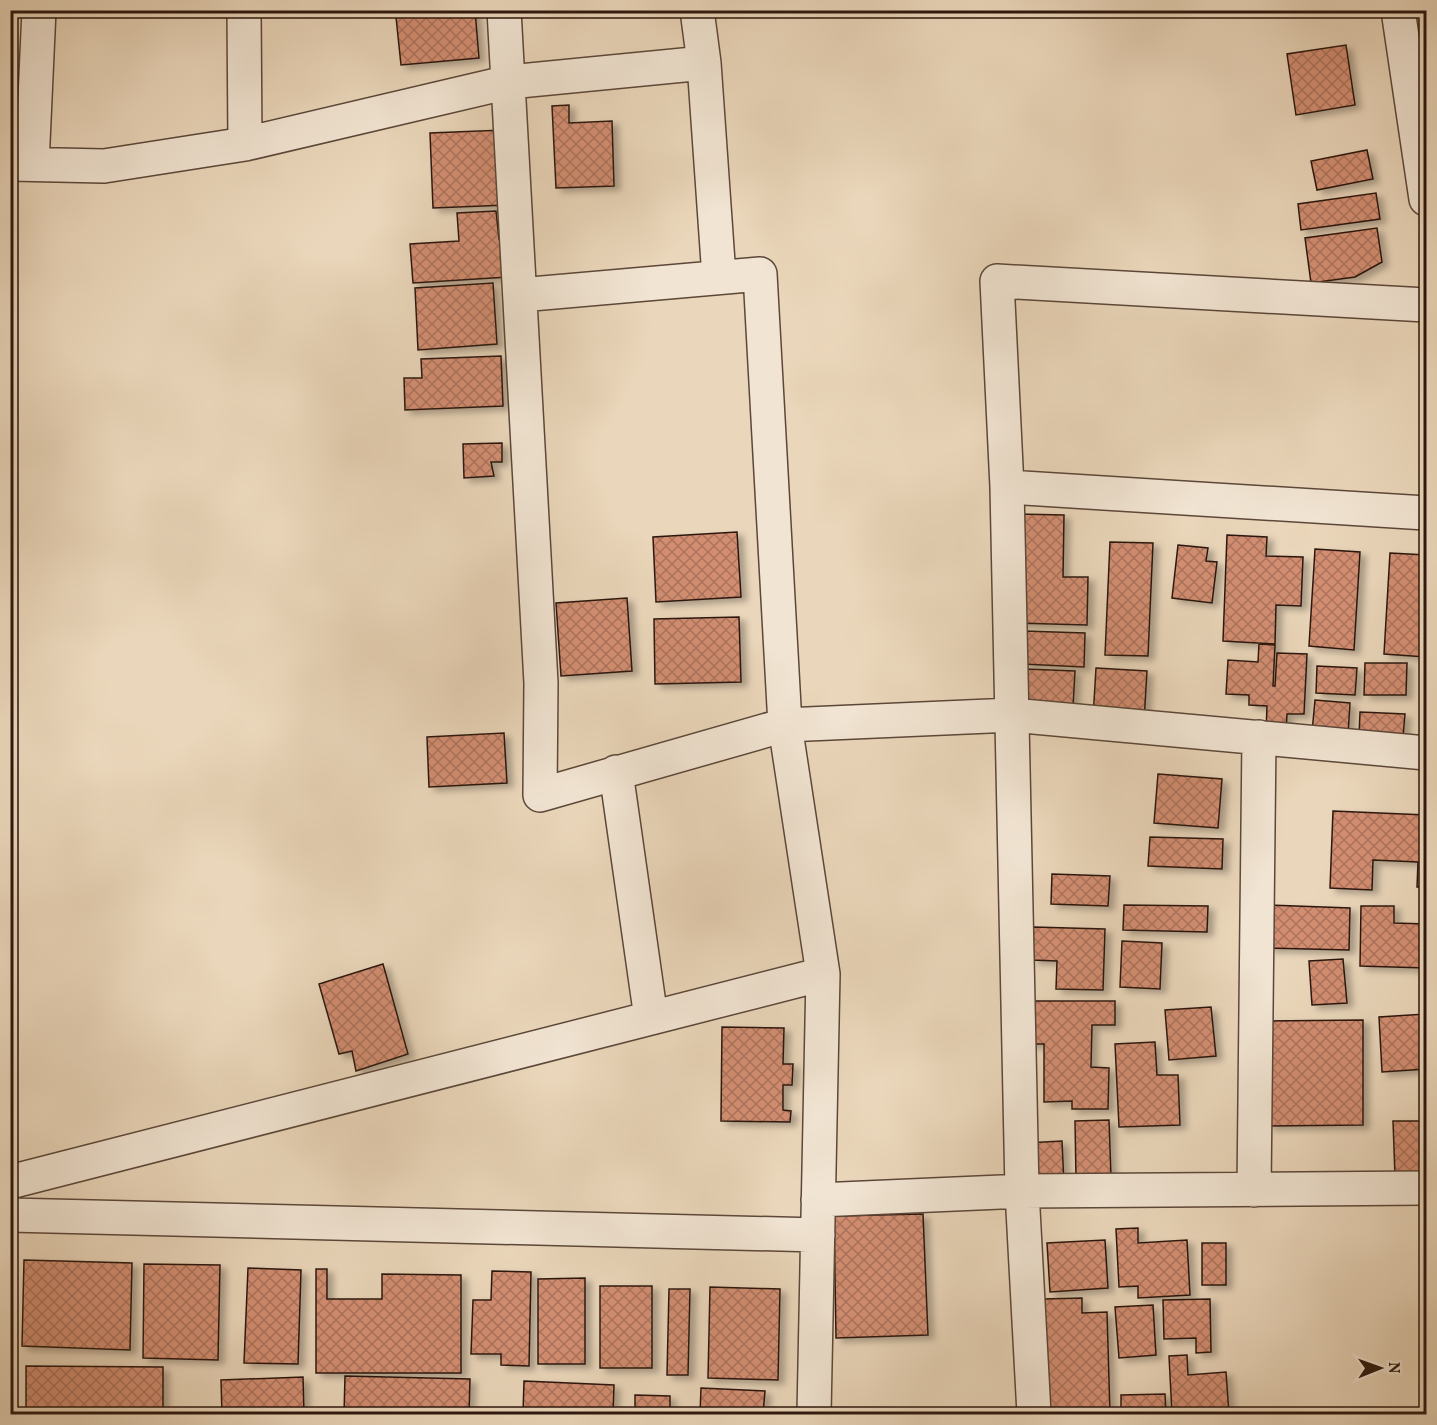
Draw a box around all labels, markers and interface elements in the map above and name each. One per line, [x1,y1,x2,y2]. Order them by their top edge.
north arrow [1350,1338,1410,1398]
text: N [1382,1362,1404,1374]

